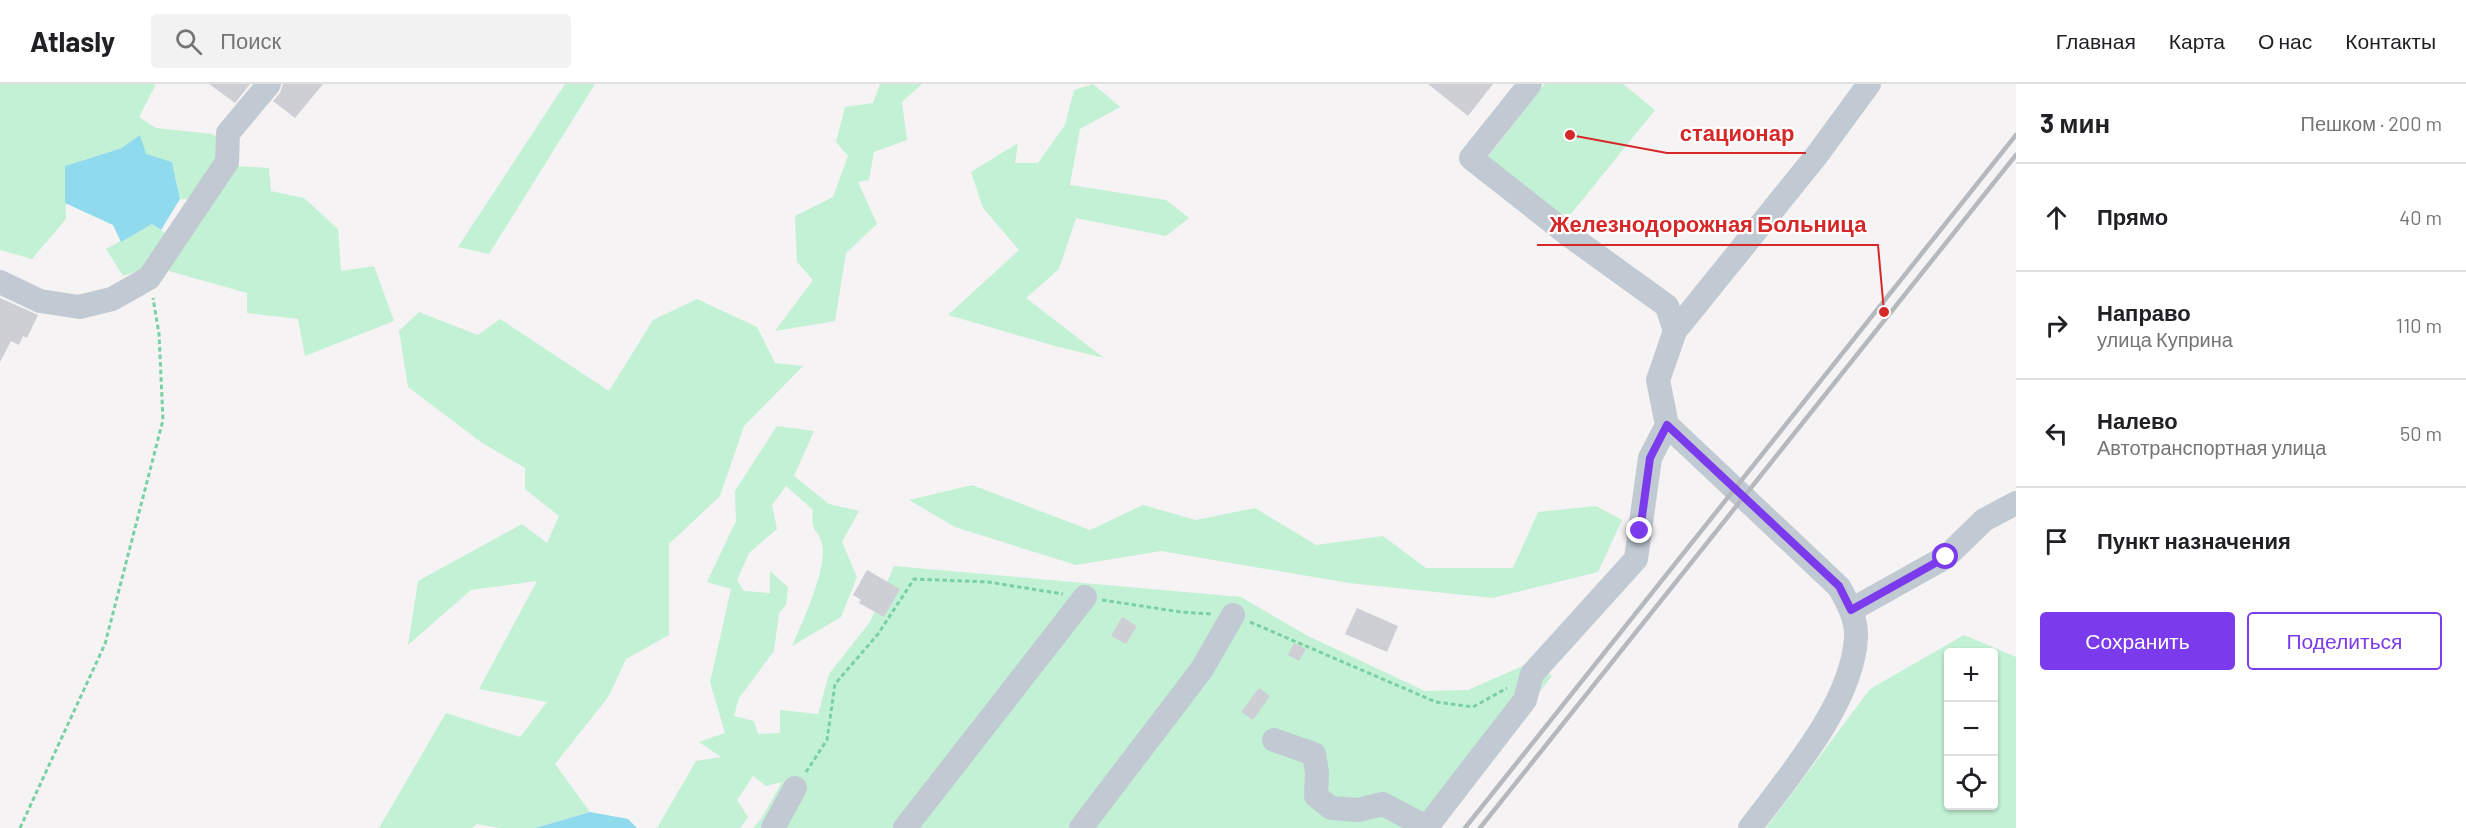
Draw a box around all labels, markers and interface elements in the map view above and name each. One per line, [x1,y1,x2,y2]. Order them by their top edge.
search box [151,14,571,68]
text: Atlasly [30,24,115,58]
icon: search [172,25,205,58]
text: Поиск [220,27,281,53]
text: Главная [2056,28,2136,53]
text: Карта [2169,28,2225,53]
text: О нас [2258,28,2312,53]
text: Контакты [2345,28,2436,53]
text: 3 мин [2040,107,2110,138]
text: Пешком · 200 m [2301,111,2442,135]
callout: стационар [1667,113,1806,153]
text: стационар [1680,119,1794,146]
icon: ahead [2040,201,2073,234]
text: Прямо [2097,203,2168,229]
callout: Железнодорожная Больница [1537,205,1878,245]
text: 40 m [2399,205,2442,229]
text: Железнодорожная Больница [1549,210,1867,237]
text: Направо [2097,299,2191,325]
icon: right [2040,309,2073,342]
text: 110 m [2396,313,2442,337]
text: улица Куприна [2097,327,2233,351]
text: Налево [2097,407,2178,433]
icon: left [2040,417,2073,450]
text: 50 m [2400,421,2442,445]
text: Автотранспортная улица [2097,435,2326,459]
route end [1626,517,1652,543]
icon: arrive [2040,525,2073,558]
text: Пункт назначения [2097,527,2291,553]
route start [1932,543,1958,569]
button: Сохранить [2040,612,2235,670]
button: Поделиться [2247,612,2442,670]
map controls [1944,648,1998,810]
button: + [1944,648,1998,702]
button: − [1944,702,1998,756]
button: locate [1944,756,1998,810]

